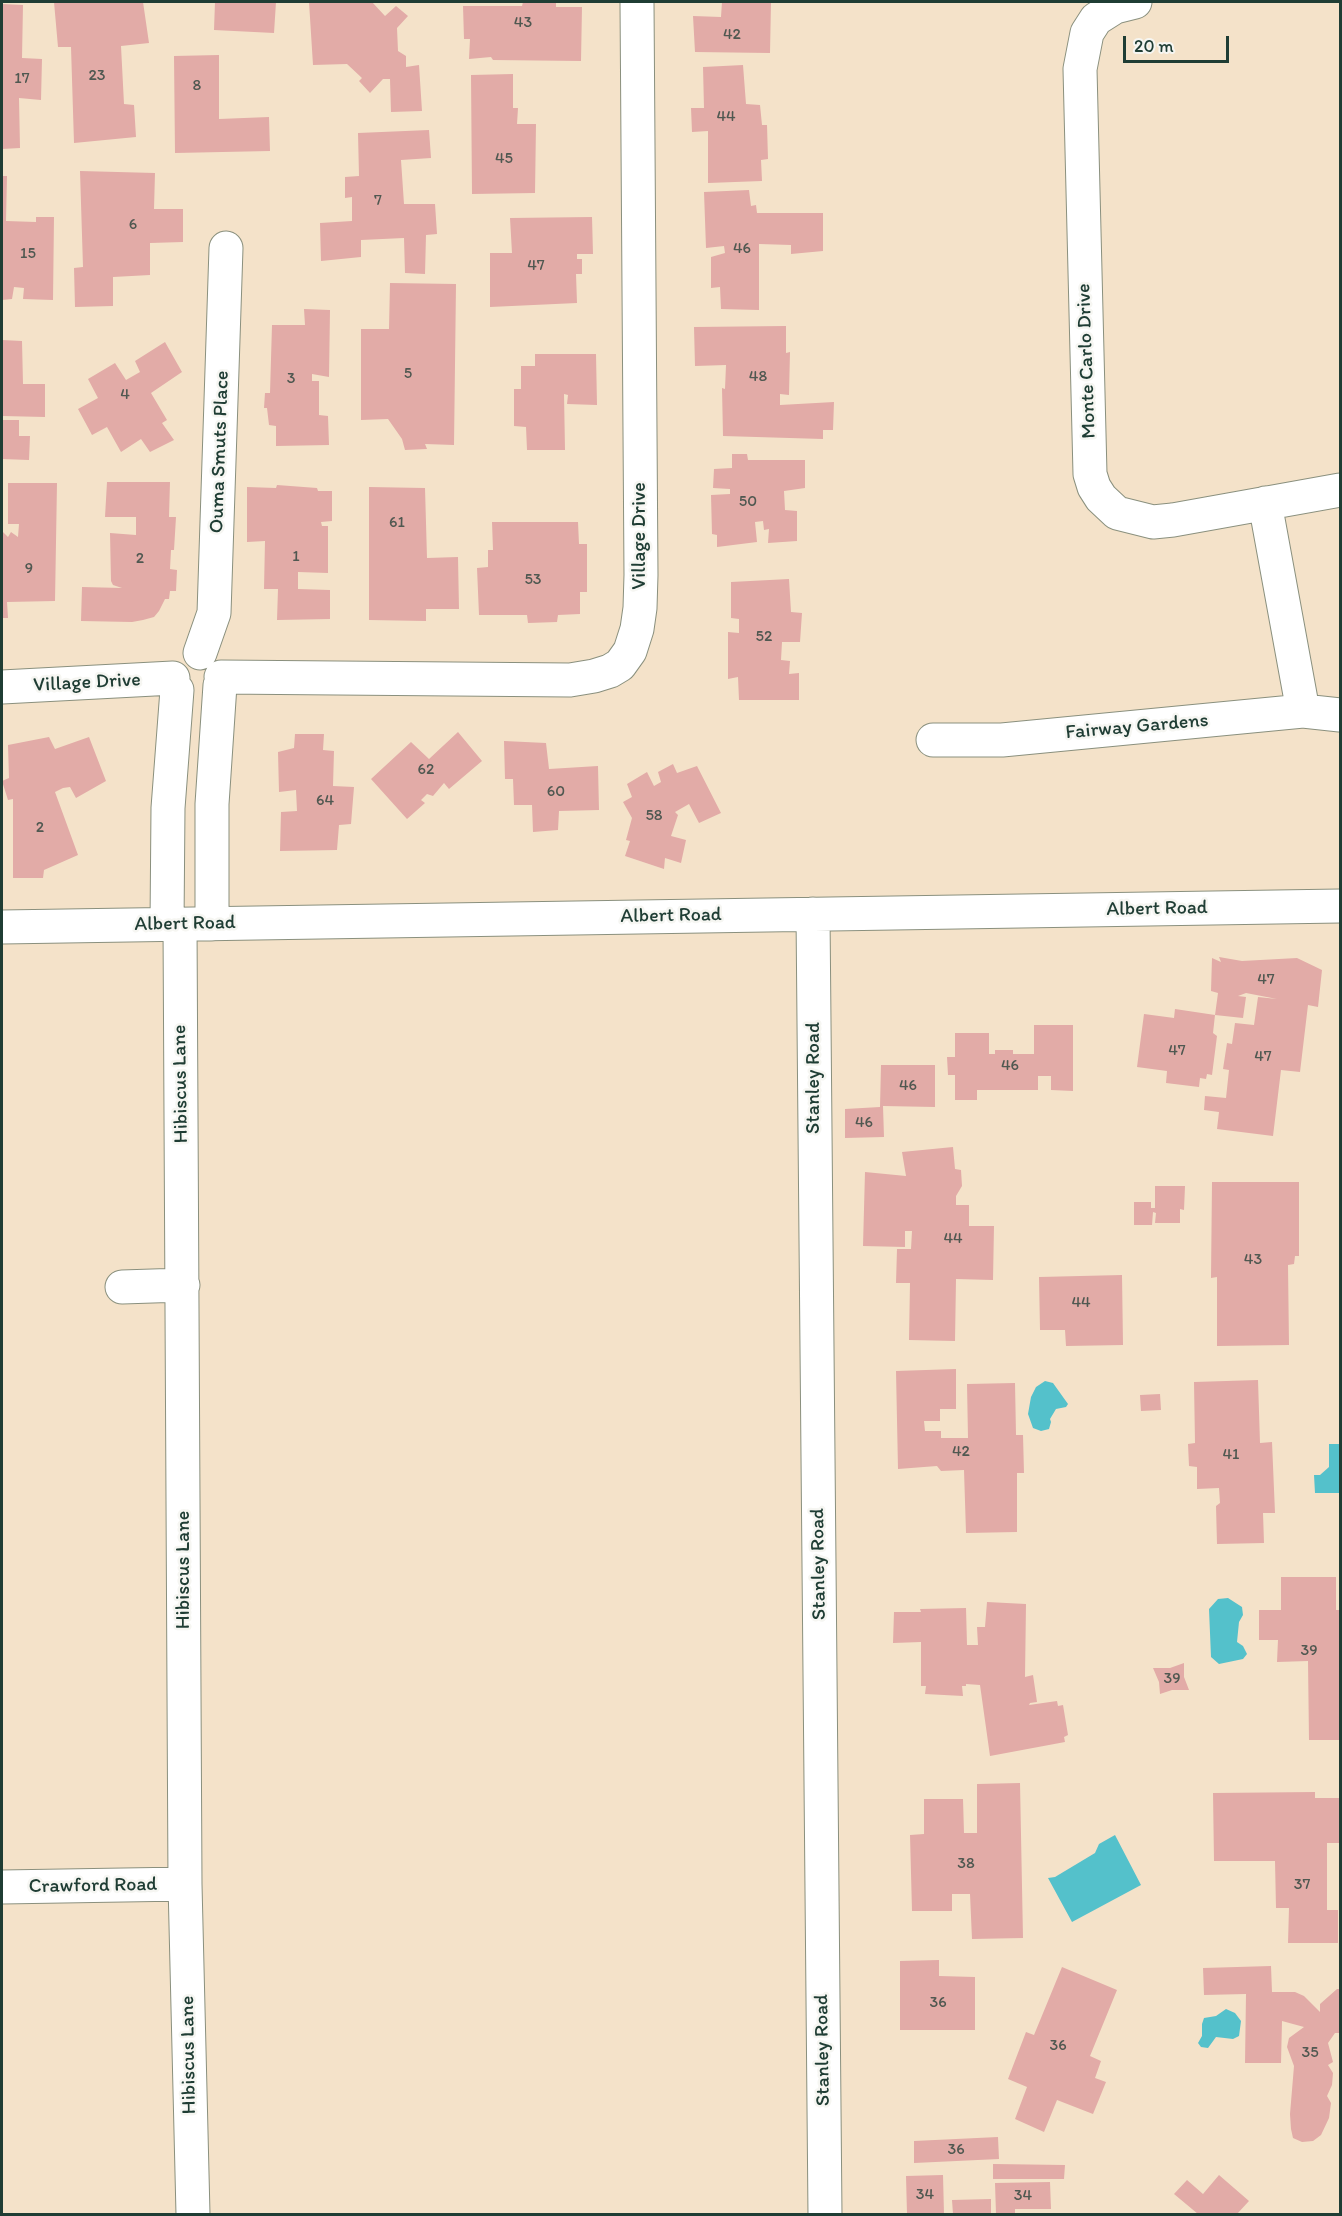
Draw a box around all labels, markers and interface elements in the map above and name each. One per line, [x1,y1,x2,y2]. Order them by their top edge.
house number: 43 [514,13,532,33]
scale bar [1126,24,1232,62]
house number: 42 [723,25,741,45]
text: 20 m [1134,35,1174,57]
house number: 23 [88,66,106,86]
house number: 17 [14,69,30,89]
house number: 8 [193,76,201,96]
house number: 44 [716,107,736,127]
house number: 45 [495,149,513,169]
house number: 7 [374,191,382,211]
house number: 6 [129,215,137,235]
house number: 46 [733,239,751,259]
house number: 15 [20,244,36,264]
house number: 47 [527,256,545,276]
street label: Monte Carlo Drive [1072,283,1102,439]
house number: 5 [404,364,412,384]
house number: 48 [749,367,767,387]
house number: 3 [287,369,295,389]
street label: Ouma Smuts Place [205,370,235,534]
house number: 4 [120,385,130,405]
street label: Village Drive [628,482,652,590]
house number: 50 [739,492,757,512]
house number: 61 [389,513,405,533]
house number: 1 [292,547,300,567]
house number: 2 [136,549,144,569]
house number: 9 [25,559,33,579]
house number: 53 [524,570,542,590]
house number: 52 [756,627,772,647]
street label: Village Drive [33,668,141,698]
street label: Fairway Gardens [1064,709,1210,745]
house number: 62 [418,760,434,780]
house number: 60 [547,782,565,802]
house number: 64 [316,791,334,811]
house number: 58 [645,806,663,826]
house number: 2 [36,818,44,838]
street label: Albert Road [1106,896,1208,922]
street label: Albert Road [620,903,722,929]
street label: Albert Road [134,911,236,937]
house number: 47 [1257,970,1275,990]
street label: Stanley Road [802,1022,826,1134]
street label: Hibiscus Lane [168,1024,194,1144]
house number: 47 [1168,1041,1186,1061]
house number: 47 [1254,1047,1272,1067]
house number: 46 [1001,1056,1019,1076]
house number: 46 [899,1076,917,1096]
house number: 46 [855,1113,873,1133]
house number: 44 [943,1229,963,1249]
house number: 43 [1244,1250,1262,1270]
house number: 44 [1071,1293,1091,1313]
house number: 42 [952,1442,970,1462]
house number: 41 [1222,1445,1240,1465]
street label: Stanley Road [806,1508,832,1620]
street label: Hibiscus Lane [172,1511,196,1629]
house number: 39 [1300,1641,1318,1661]
house number: 39 [1163,1669,1181,1689]
house number: 38 [957,1854,975,1874]
street label: Crawford Road [28,1873,158,1899]
house number: 37 [1294,1875,1310,1895]
house number: 36 [929,1993,947,2013]
street label: Stanley Road [810,1994,836,2106]
street label: Hibiscus Lane [176,1995,202,2115]
house number: 36 [1049,2036,1067,2056]
house number: 35 [1301,2043,1319,2063]
house number: 36 [947,2140,965,2160]
house number: 34 [916,2185,934,2205]
house number: 34 [1014,2186,1032,2206]

